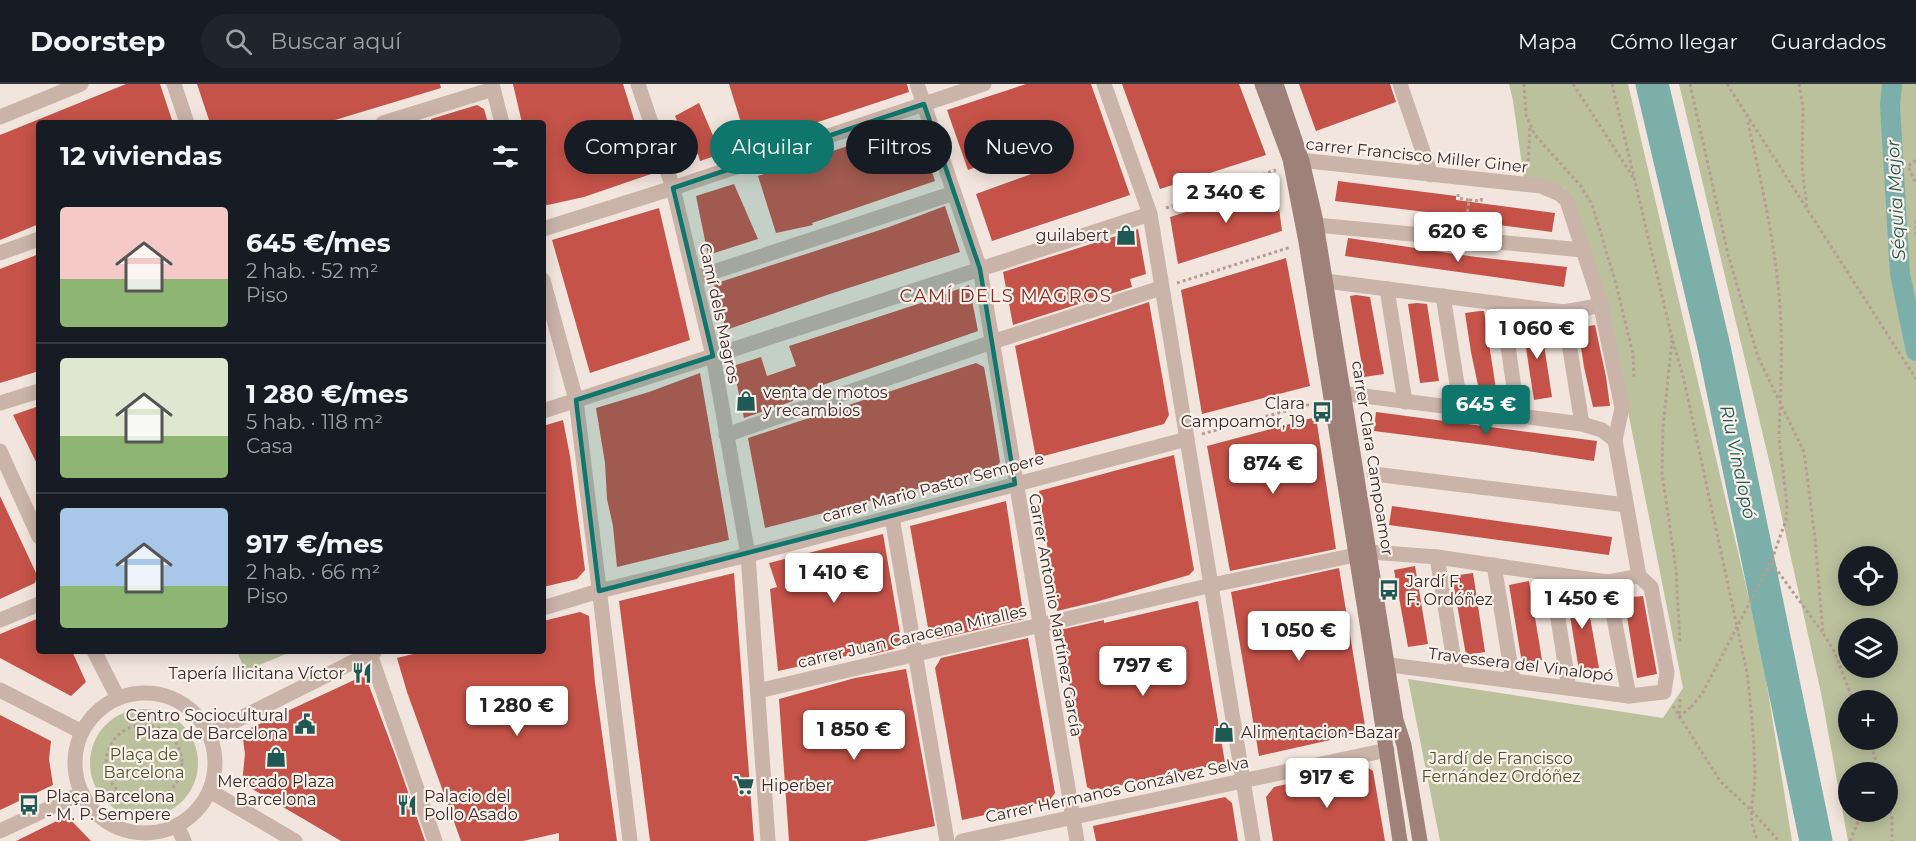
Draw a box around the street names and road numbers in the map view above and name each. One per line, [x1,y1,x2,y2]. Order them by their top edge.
street label: carrer Francisco Miller Giner [1305,134,1529,177]
street label: Camí dels Magros [695,241,744,385]
street label: carrer Clara Campoamor [1348,359,1397,557]
street label: carrer Mario Pastor Sempere [820,449,1046,526]
street label: Carrer Antonio Martínez García [1025,492,1086,738]
street label: carrer Juan Caracena Miralles [796,601,1029,672]
street label: Travessera del Vinalopó [1427,644,1615,685]
street label: Carrer Hermanos Gonzálvez Selva [984,752,1251,827]

